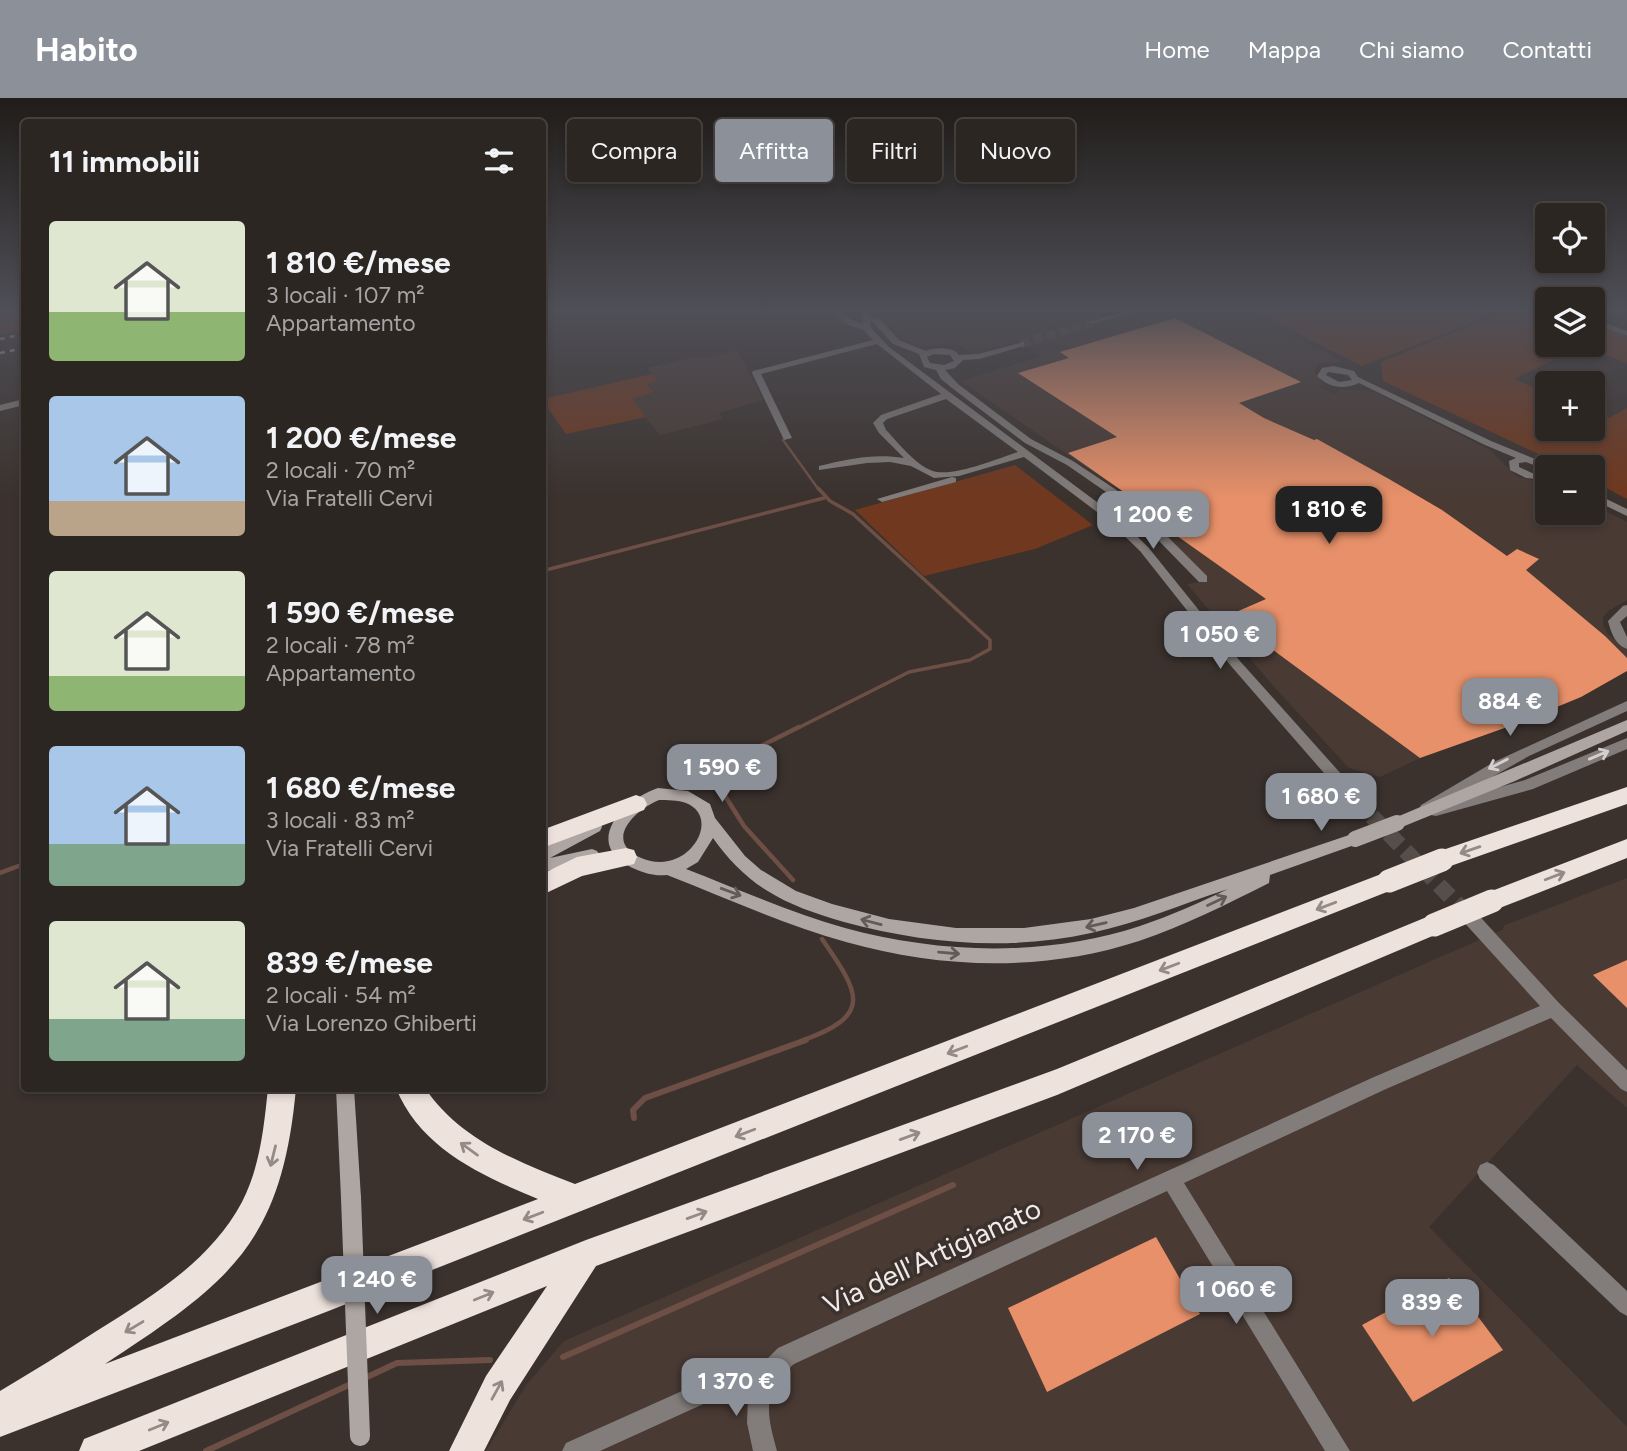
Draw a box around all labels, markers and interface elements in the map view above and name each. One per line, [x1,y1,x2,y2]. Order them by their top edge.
text: Habito [35,30,138,69]
text: Home [1144,35,1210,64]
text: Mappa [1248,35,1321,64]
text: Chi siamo [1359,35,1464,64]
text: Contatti [1502,35,1592,64]
chip: Compra [567,119,701,182]
chip: Affitta [715,119,833,182]
chip: Filtri [847,119,942,182]
chip: Nuovo [956,119,1075,182]
icon: filters [480,142,518,180]
text: 11 immobili [49,143,200,180]
map controls [1535,203,1605,525]
button: locate [1535,203,1605,273]
text: 1 810 €/mese [266,244,451,281]
icon: home [105,249,189,333]
text: 3 locali · 107 m² [266,281,425,309]
button: layers [1535,287,1605,357]
text: Appartamento [266,309,416,337]
button: + [1535,371,1605,441]
text: 1 200 €/mese [266,419,456,456]
icon: home [105,424,189,508]
button: − [1535,455,1605,525]
text: 2 locali · 70 m² [266,456,415,484]
text: Via Fratelli Cervi [266,484,433,512]
pin: 1 810 € [1264,486,1394,546]
pin: 1 200 € [1088,491,1218,551]
text: 1 810 € [1291,495,1367,523]
text: 1 200 € [1113,500,1193,528]
text: 1 590 €/mese [266,594,454,631]
icon: home [105,599,189,683]
pin: 1 050 € [1155,612,1285,671]
text: 1 050 € [1180,620,1260,648]
text: 2 locali · 78 m² [266,631,415,659]
text: Appartamento [266,659,416,687]
pin: 884 € [1461,678,1559,738]
text: 884 € [1478,687,1542,715]
pin: 1 590 € [657,744,787,804]
one-way arrow [1588,748,1609,761]
text: 1 590 € [683,753,761,781]
one-way arrow [1488,758,1509,772]
text: 1 680 €/mese [266,769,455,806]
icon: home [105,774,189,858]
pin: 1 680 € [1256,774,1386,833]
text: 1 680 € [1282,782,1360,810]
text: 3 locali · 83 m² [266,806,415,834]
text: Via Fratelli Cervi [266,834,433,862]
one-way arrow [1460,845,1482,857]
one-way arrow [1544,869,1566,882]
one-way arrow [719,887,741,900]
one-way arrow [1206,894,1227,908]
one-way arrow [1315,900,1337,913]
one-way arrow [860,915,883,928]
one-way arrow [1085,918,1108,932]
text: 839 €/mese [266,944,433,981]
one-way arrow [937,947,960,960]
icon: home [105,949,189,1033]
one-way arrow [1158,962,1180,975]
text: 2 locali · 54 m² [266,981,416,1009]
text: Via Lorenzo Ghiberti [266,1009,477,1037]
one-way arrow [946,1044,968,1057]
pin: 2 170 € [1072,1112,1202,1172]
text: 2 170 € [1098,1121,1176,1149]
one-way arrow [734,1127,756,1140]
one-way arrow [899,1129,921,1141]
one-way arrow [460,1142,479,1156]
one-way arrow [266,1144,279,1167]
street label: Via dell'Artigianato [818,1191,1046,1321]
one-way arrow [685,1207,707,1220]
one-way arrow [523,1210,544,1223]
pin: 1 240 € [312,1256,442,1316]
text: 1 240 € [337,1265,417,1293]
pin: 1 060 € [1171,1266,1301,1326]
text: 1 060 € [1196,1275,1276,1303]
pin: 839 € [1383,1280,1481,1339]
one-way arrow [473,1288,494,1301]
text: 839 € [1401,1288,1463,1316]
one-way arrow [124,1320,144,1334]
pin: 1 370 € [671,1358,801,1418]
text: 1 370 € [697,1367,775,1395]
one-way arrow [490,1381,504,1401]
one-way arrow [148,1418,169,1431]

